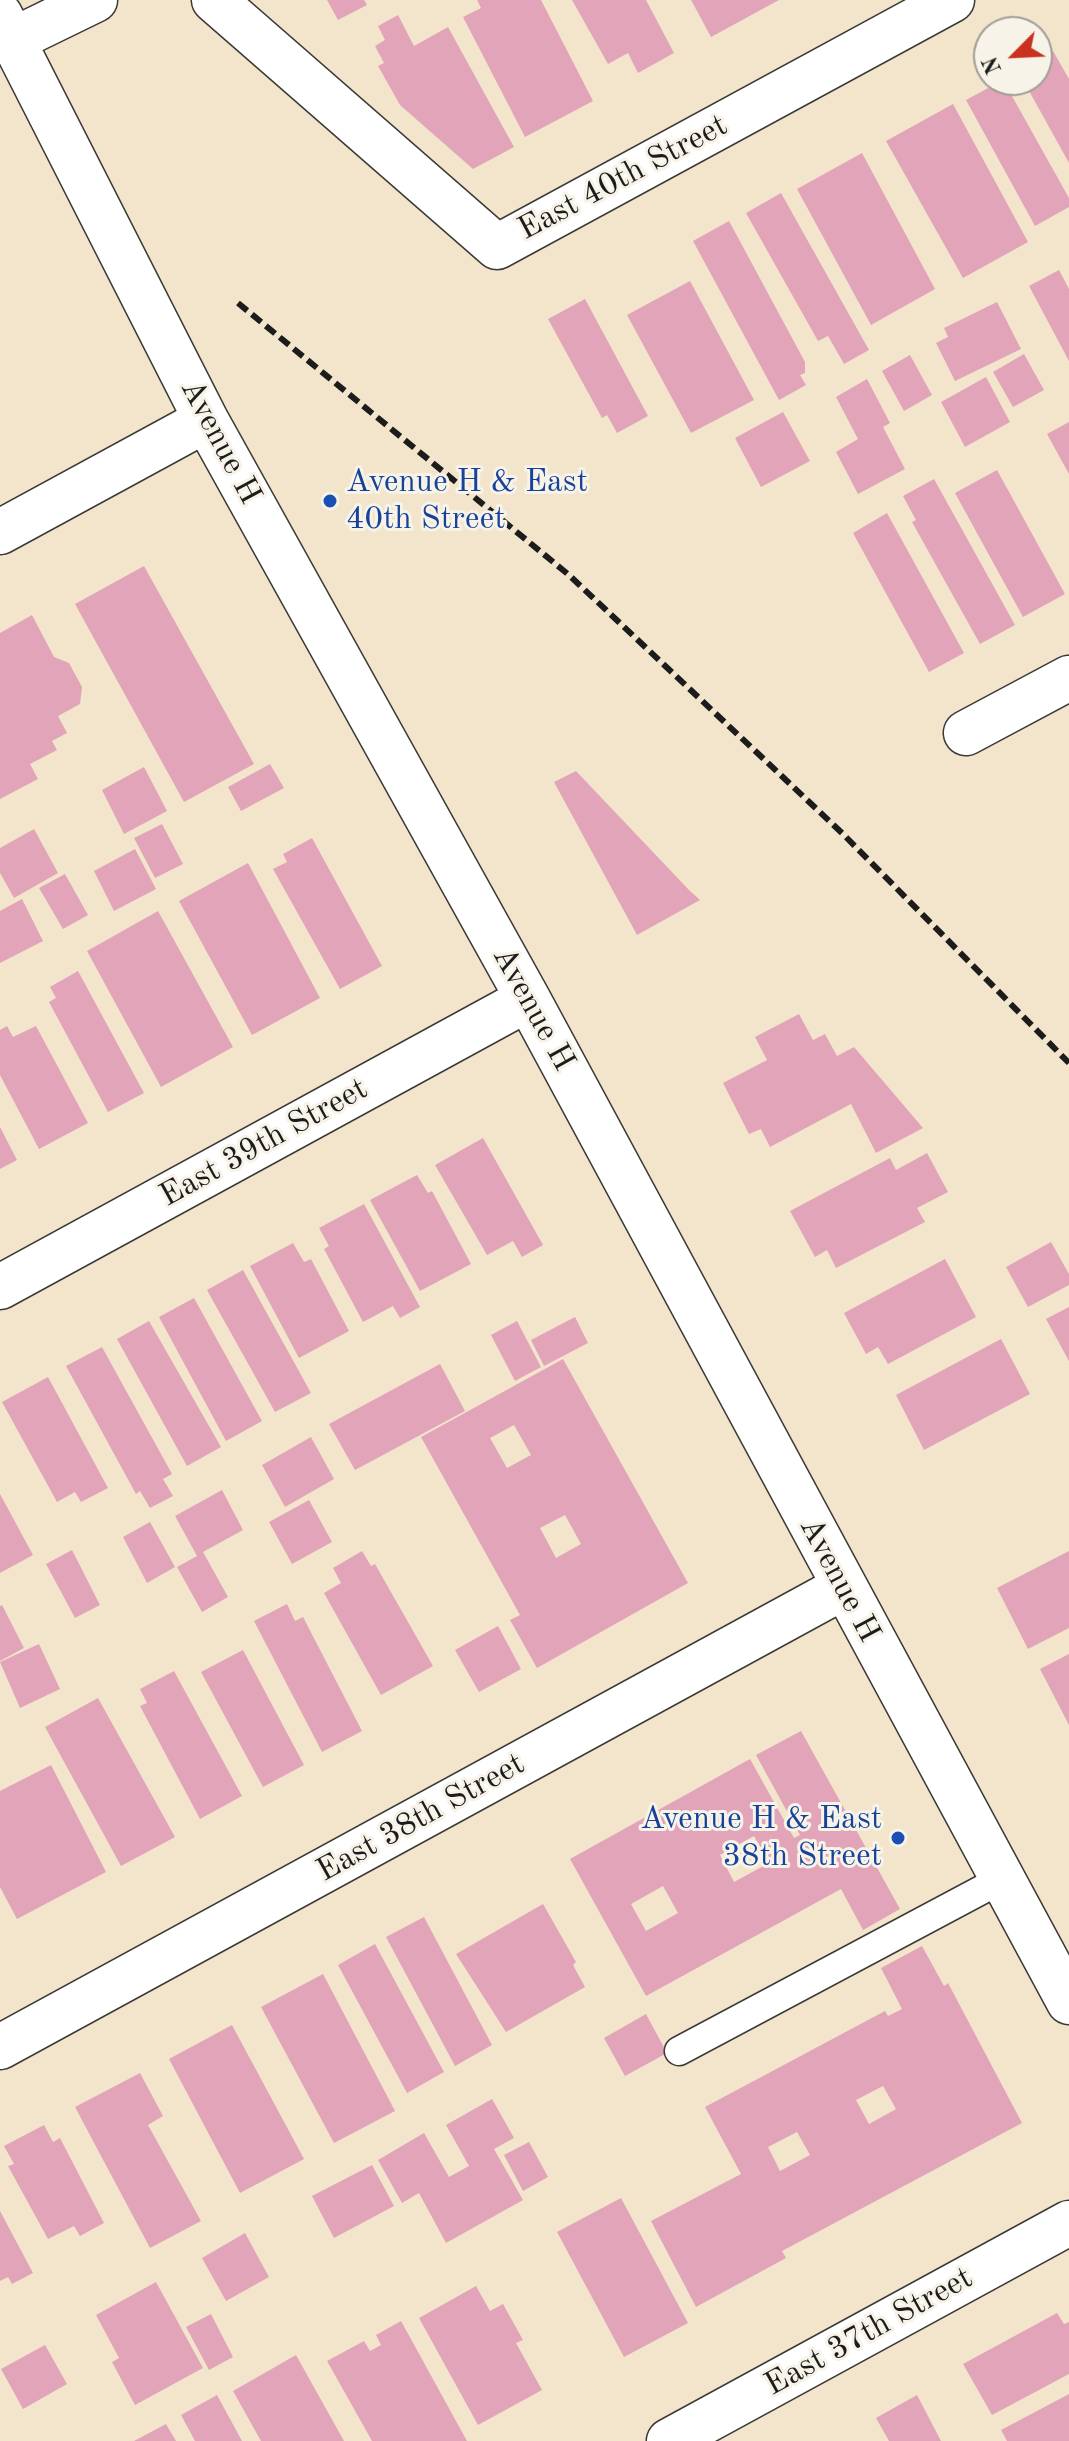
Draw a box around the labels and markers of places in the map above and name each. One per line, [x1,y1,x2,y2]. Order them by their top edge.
place label: Avenue H & East 40th Street [346,464,588,539]
marker: Avenue H & East 40th Street [321,492,339,510]
place label: Avenue H & East 38th Street [640,1801,882,1876]
marker: Avenue H & East 38th Street [889,1829,907,1847]

